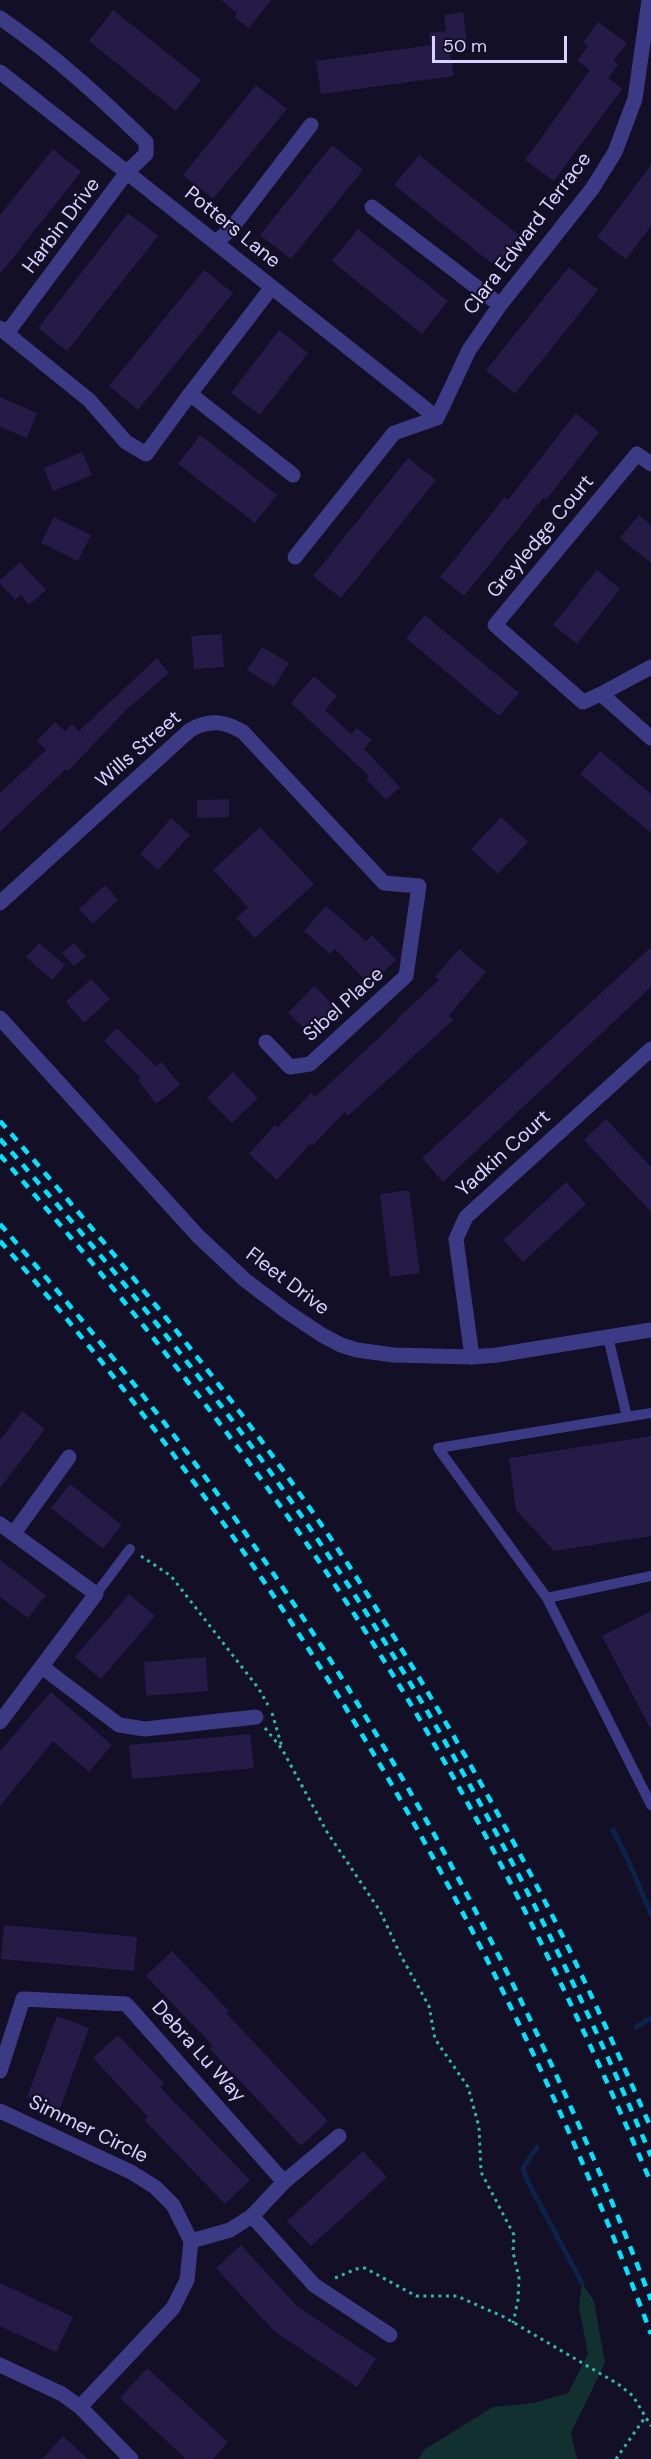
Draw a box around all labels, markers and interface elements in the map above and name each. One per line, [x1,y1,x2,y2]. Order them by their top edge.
scale bar [435,24,570,62]
text: 50 m [443,34,487,58]
street label: Clara Edward Terrace [459,148,597,320]
street label: Harbin Drive [18,174,106,278]
street label: Potters Lane [179,182,285,274]
street label: Greyledge Court [483,471,599,603]
street label: Wills Street [91,706,187,794]
street label: Sibel Place [299,963,389,1047]
street label: Yadkin Court [452,1106,556,1202]
street label: Fleet Drive [241,1243,333,1321]
street label: Debra Lu Way [146,1996,250,2108]
street label: Simmer Circle [25,2091,151,2169]

